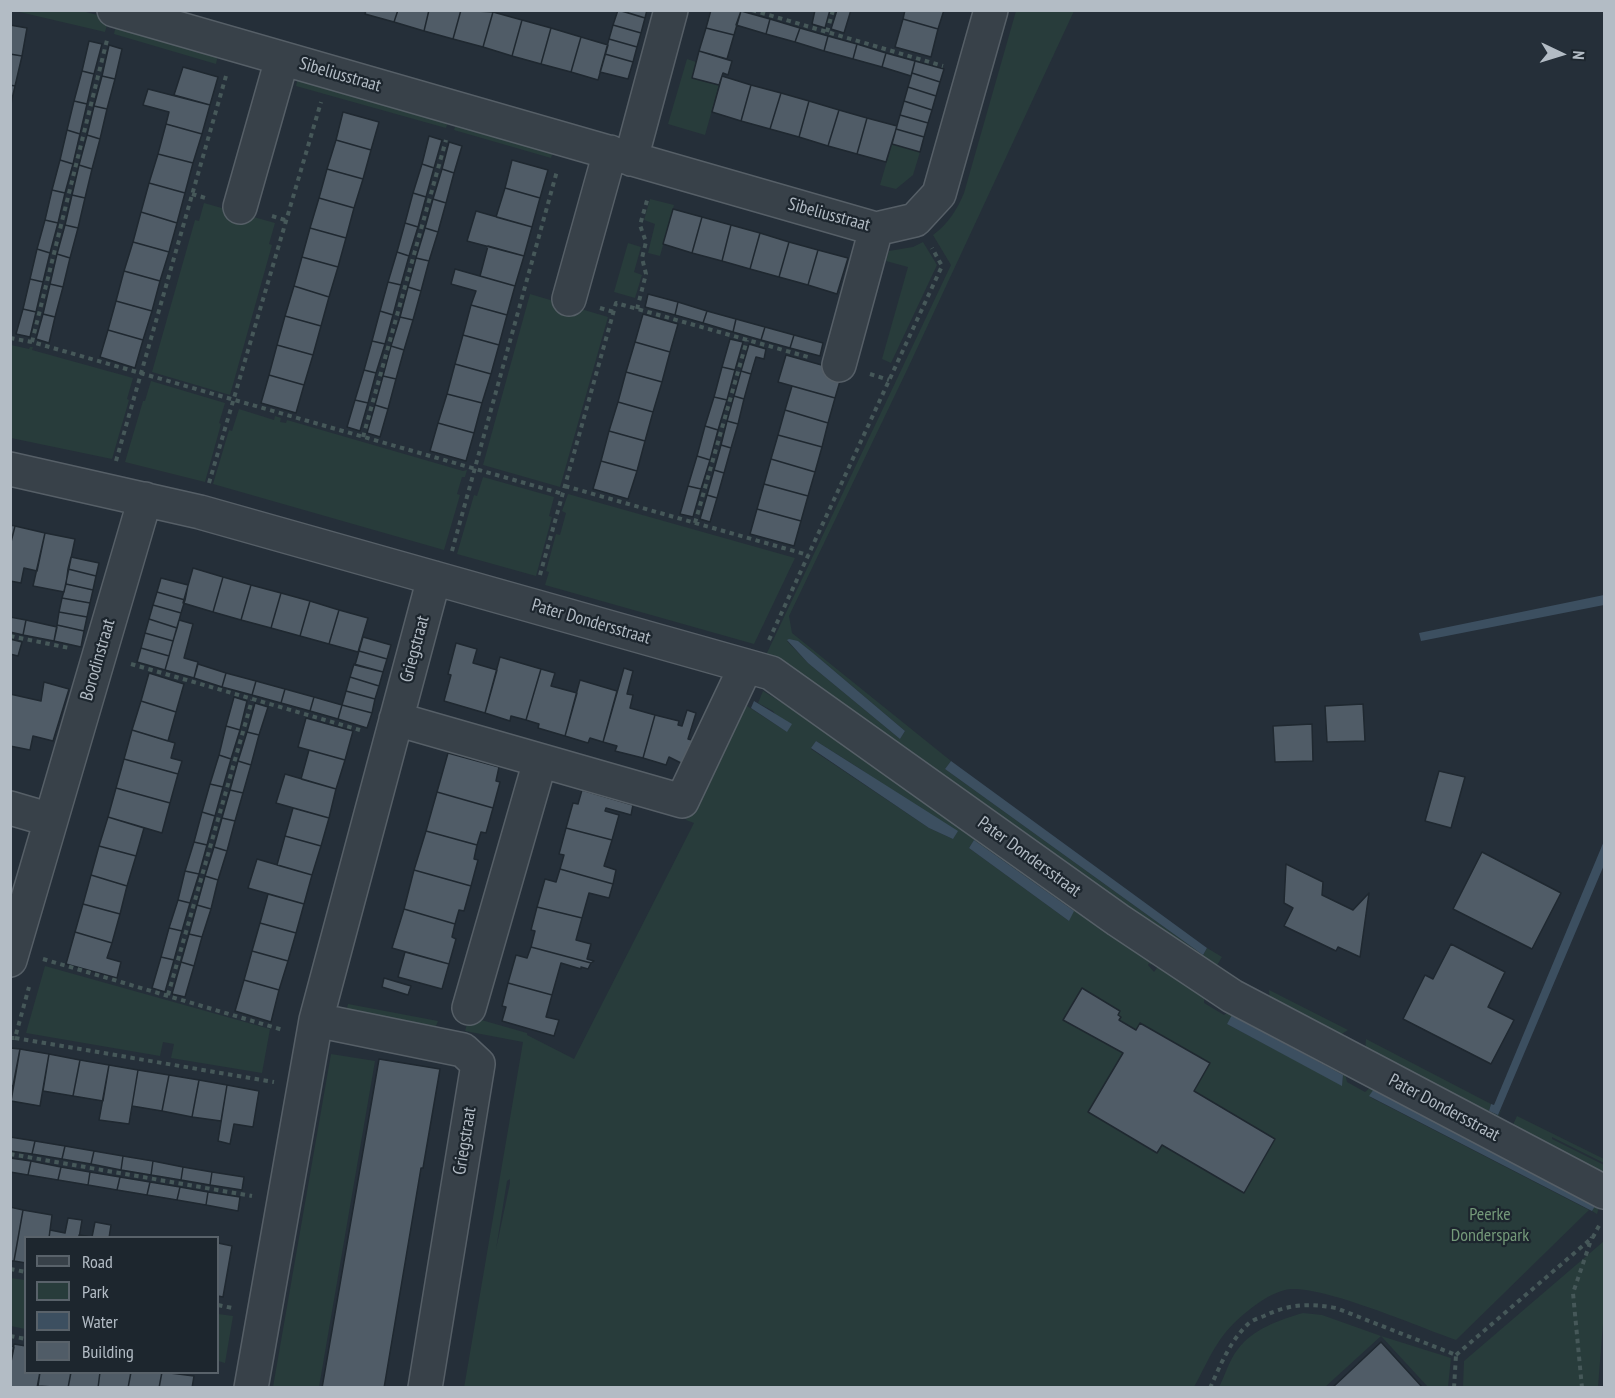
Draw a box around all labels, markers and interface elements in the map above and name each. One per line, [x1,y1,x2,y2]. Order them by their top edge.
north arrow [1531,24,1591,84]
text: N [1569,50,1589,60]
street label: Sibeliusstraat [297,53,383,97]
street label: Sibeliusstraat [786,194,872,236]
street label: Pater Dondersstraat [529,595,653,649]
street label: Griegstraat [396,613,434,685]
street label: Borodinstraat [76,617,120,703]
street label: Pater Dondersstraat [973,812,1085,902]
street label: Pater Dondersstraat [1385,1070,1503,1146]
street label: Griegstraat [449,1106,481,1176]
park label: Peerke Donderspark [1451,1204,1529,1246]
legend [24,1236,219,1374]
text: Road [82,1250,113,1273]
text: Park [82,1280,109,1303]
text: Water [82,1310,118,1333]
text: Building [82,1340,134,1363]

